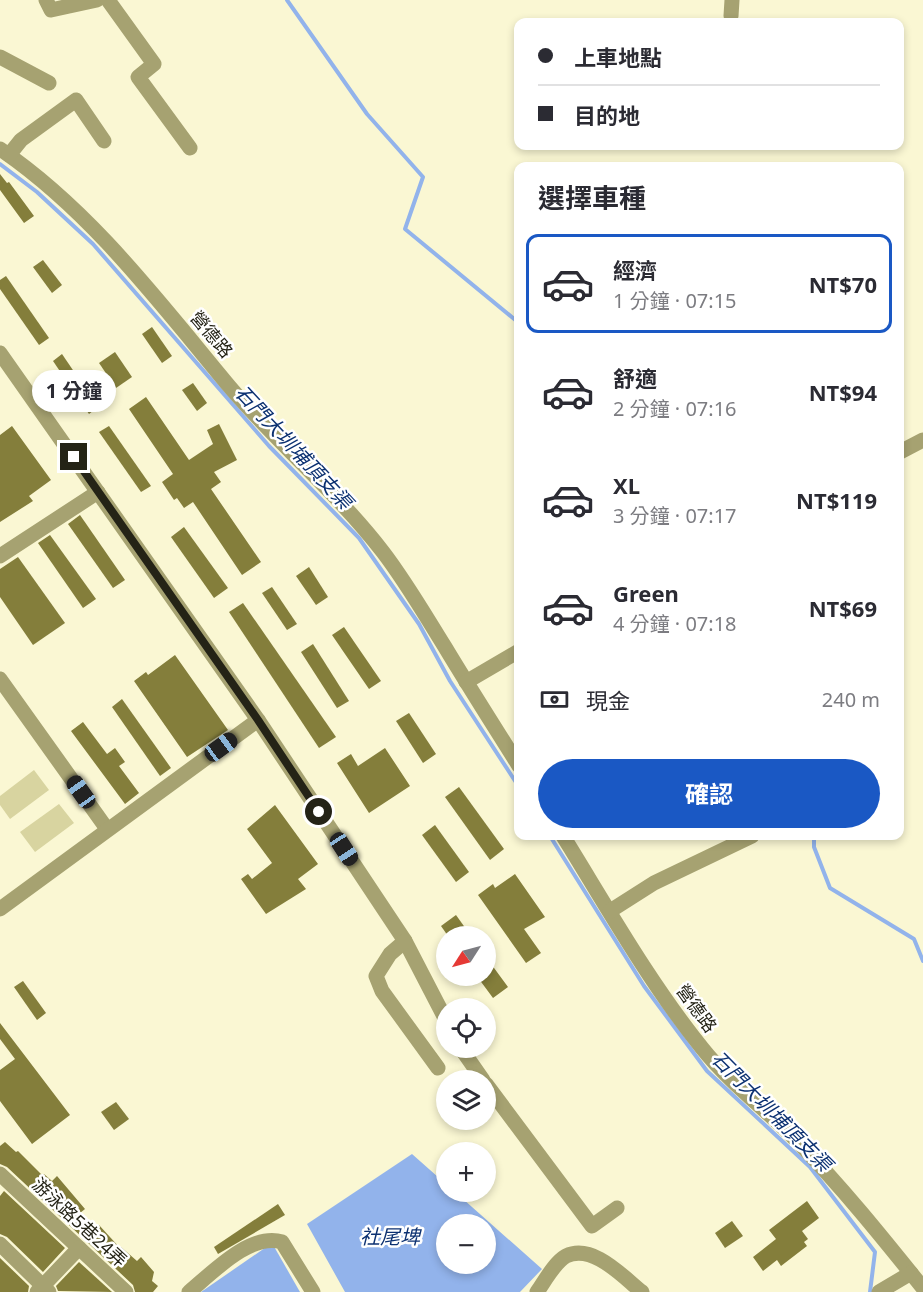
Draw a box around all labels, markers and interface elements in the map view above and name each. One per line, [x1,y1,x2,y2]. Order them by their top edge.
text: 上車地點 [574,42,662,72]
text: 目的地 [574,100,640,130]
text: 選擇車種 [538,179,646,216]
text: 經濟 [613,255,657,285]
icon: car [541,257,595,311]
text: NT$70 [809,269,877,299]
text: 1 分鐘 · 07:15 [613,287,737,314]
street label: 營德路 [185,306,239,362]
text: 舒適 [613,363,657,393]
icon: car [541,365,595,419]
callout: 1 分鐘 [32,370,116,412]
text: 1 分鐘 [46,377,102,404]
text: NT$94 [809,377,877,407]
water label: 石門大圳埔頂支渠 [230,379,360,517]
text: 2 分鐘 · 07:16 [613,395,737,422]
route end [60,443,87,470]
text: XL [613,470,640,500]
icon: car [541,473,595,527]
text: NT$119 [796,485,877,515]
text: 3 分鐘 · 07:17 [613,502,737,529]
text: Green [613,578,679,608]
icon: car [541,581,595,635]
text: NT$69 [809,593,877,623]
text: 4 分鐘 · 07:18 [613,610,737,637]
icon: cash [538,683,571,716]
text: 現金 [586,685,630,715]
text: 240 m [822,686,880,713]
car [201,729,241,765]
button: 確認 [538,759,880,828]
car [63,772,99,812]
route start [305,798,332,825]
car [327,829,361,869]
north arrow [436,926,496,986]
map controls [436,926,496,1274]
street label: 營德路 [671,979,723,1037]
button: locate [436,998,496,1058]
water label: 石門大圳埔頂支渠 [706,1045,840,1179]
button: layers [436,1070,496,1130]
button: + [436,1142,496,1202]
street label: 游泳路5巷24弄 [28,1172,132,1272]
button: − [436,1214,496,1274]
water label: 社尾埤 [360,1223,422,1250]

